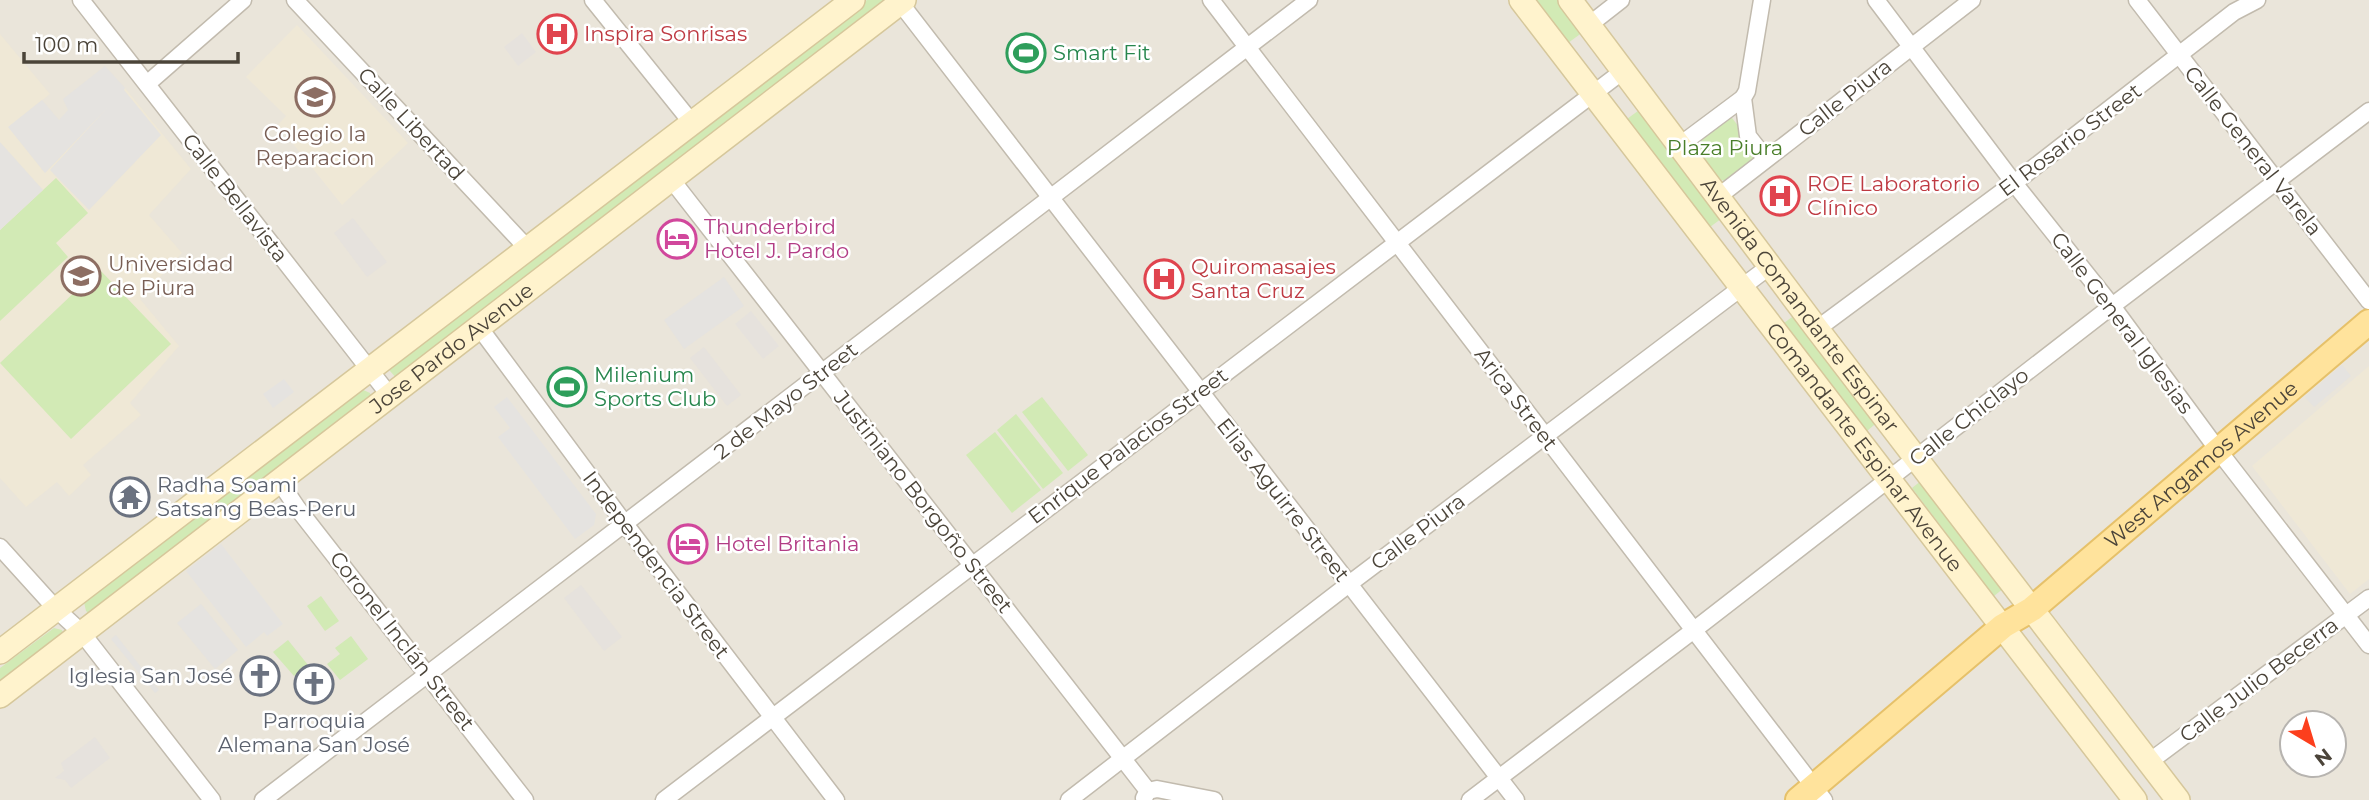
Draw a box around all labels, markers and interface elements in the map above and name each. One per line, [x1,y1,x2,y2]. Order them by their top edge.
hospital icon: Inspira Sonrisas [536,13,578,55]
scale bar [24,21,238,65]
place label: Inspira Sonrisas [584,21,747,46]
text: 100 m [35,32,98,57]
sports icon: Smart Fit [1005,32,1047,74]
place label: Smart Fit [1053,40,1151,65]
street label: Calle Piura [1793,53,1896,142]
street label: Calle General Varela [2179,61,2327,240]
street label: Calle Libertad [353,62,470,185]
school or university icon: Colegio la Reparacion [294,76,336,118]
street label: El Rosario Street [1993,78,2146,201]
place label: Colegio la Reparacion [255,121,375,170]
street label: Calle Bellavista [177,128,293,267]
park label: Plaza Piura [1667,135,1783,160]
place label: ROE Laboratorio Clínico [1807,171,1980,220]
street label: Avenida Comandante Espinar [1696,173,1905,437]
hospital icon: ROE Laboratorio Clínico [1759,175,1801,217]
place label: Thunderbird Hotel J. Pardo [704,214,849,263]
hotel icon: Thunderbird Hotel J. Pardo [656,218,698,260]
street label: Calle General Iglesias [2046,227,2199,419]
place label: Universidad de Piura [108,251,233,300]
place label: Quiromasajes Santa Cruz [1191,254,1336,303]
school or university icon: Universidad de Piura [60,255,102,297]
hospital icon: Quiromasajes Santa Cruz [1143,258,1185,300]
street label: Jose Pardo Avenue [364,277,538,419]
street label: Comandante Espinar Avenue [1761,318,1968,577]
street label: 2 de Mayo Street [709,337,862,464]
street label: Arica Street [1470,342,1563,455]
place label: Milenium Sports Club [594,362,716,411]
street label: Enrique Palacios Street [1023,362,1232,529]
street label: Calle Chiclayo [1904,362,2033,471]
sports icon: Milenium Sports Club [546,366,588,408]
street label: West Angamos Avenue [2099,375,2303,554]
street label: Justiniano Borgoño Street [828,385,1018,618]
street label: Elias Aguirre Street [1212,413,1355,586]
street label: Independencia Street [578,466,735,663]
place label: Radha Soami Satsang Beas-Peru [157,472,356,521]
temple icon: Radha Soami Satsang Beas-Peru [109,476,151,518]
street label: Calle Piura [1366,488,1470,575]
hotel icon: Hotel Britania [667,523,709,565]
place label: Hotel Britania [715,531,860,556]
street label: Coronel Inclán Street [325,546,480,735]
street label: Calle Julio Becerra [2174,612,2343,747]
church icon: Iglesia San José [239,655,281,697]
place label: Iglesia San José [69,663,233,688]
church icon: Parroquia Alemana San José [293,663,335,705]
place label: Parroquia Alemana San José [218,708,410,757]
north arrow [2278,709,2348,779]
text: N [2310,743,2336,771]

